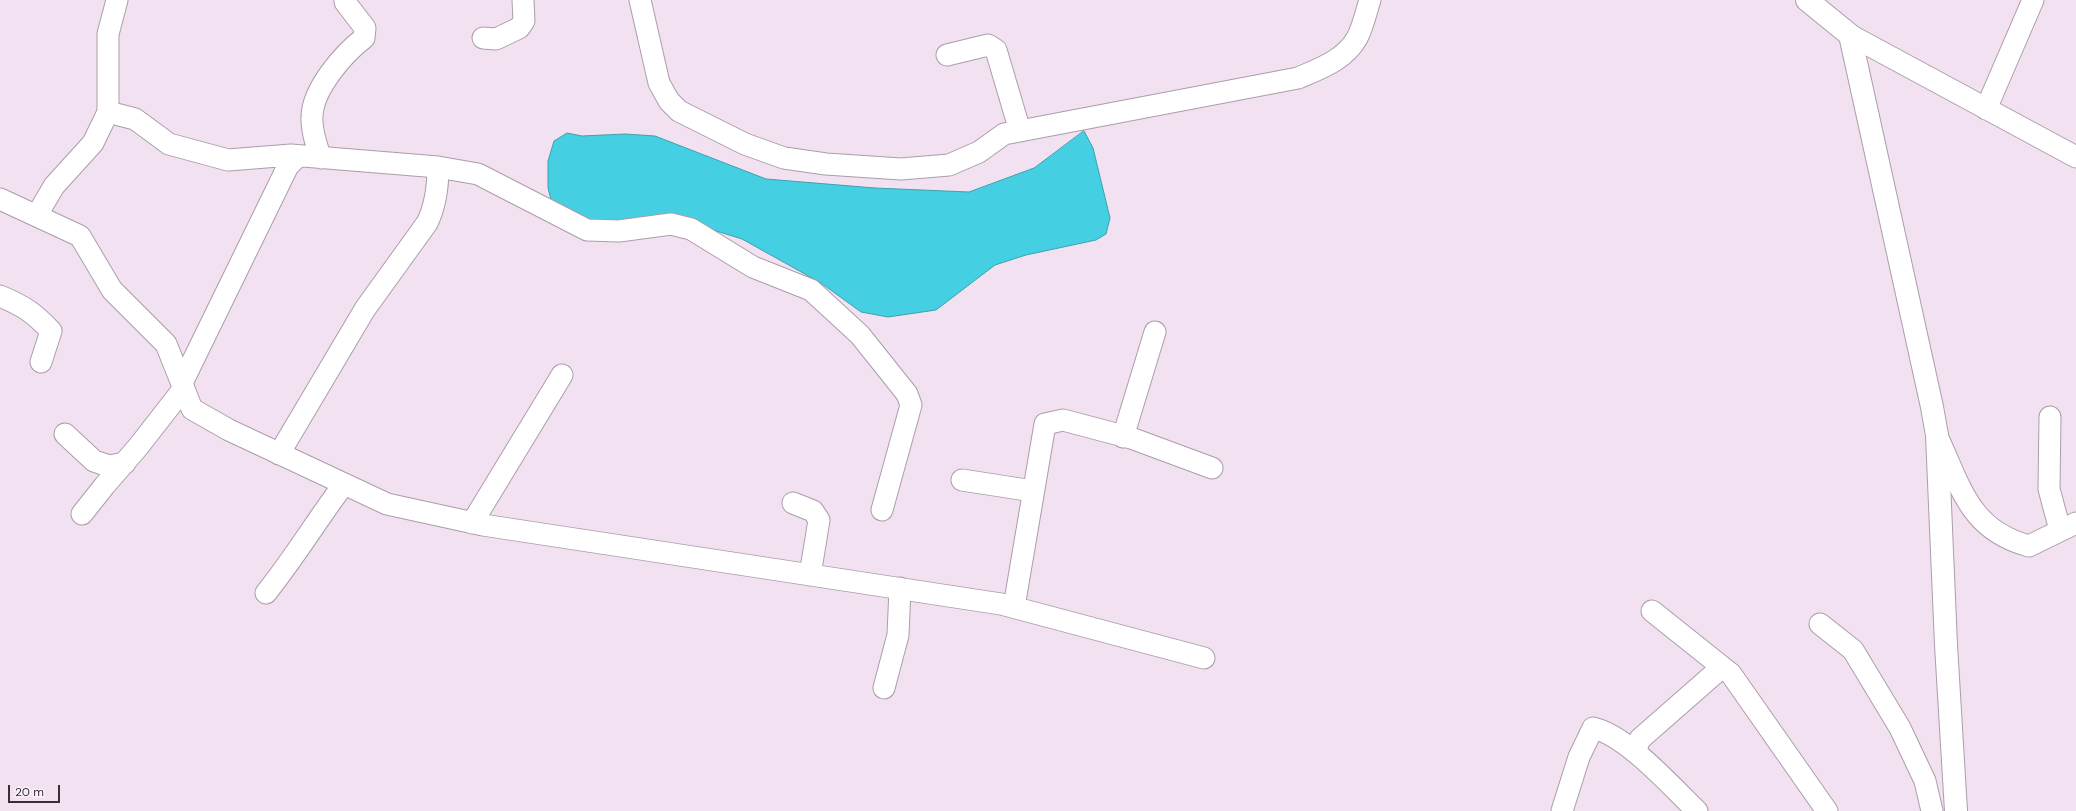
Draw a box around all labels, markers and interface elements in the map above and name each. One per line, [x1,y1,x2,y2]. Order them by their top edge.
scale bar [10,777,62,803]
text: 20 m [15,784,44,800]

